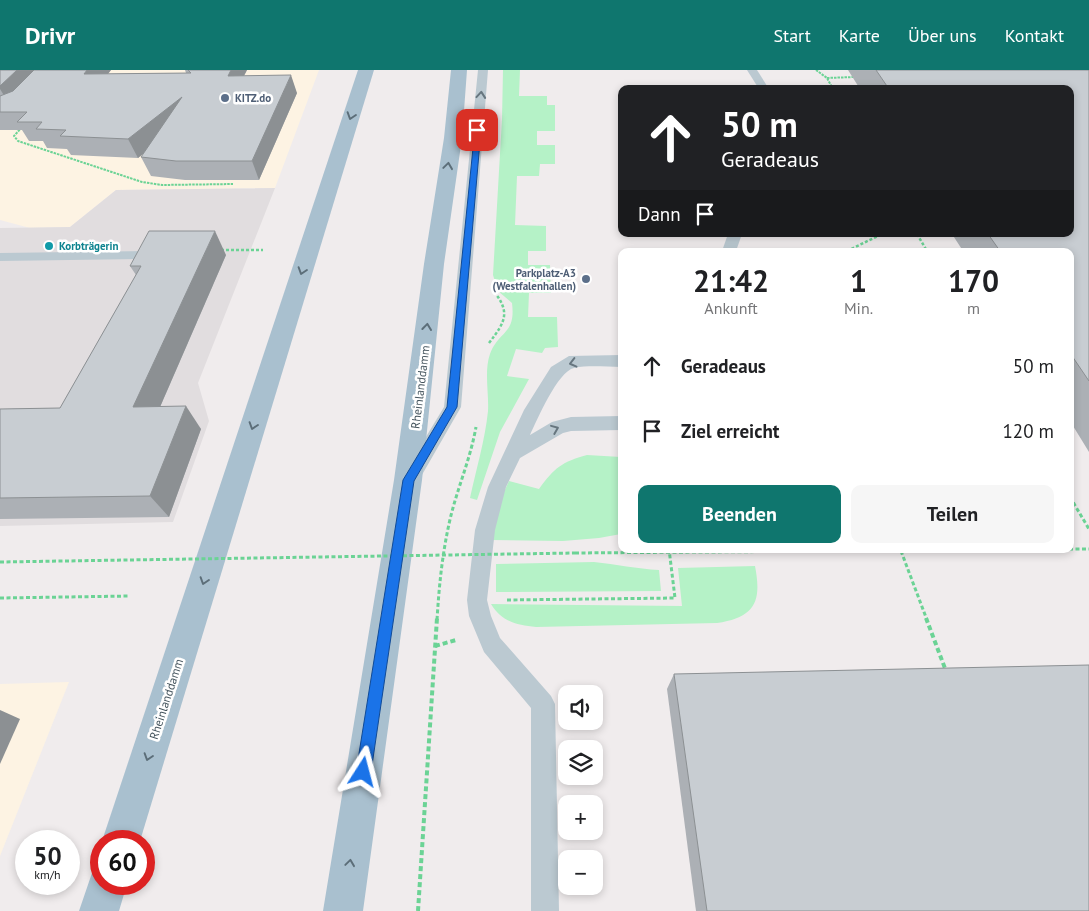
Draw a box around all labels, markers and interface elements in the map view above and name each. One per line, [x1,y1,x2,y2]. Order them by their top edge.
text: Drivr [25,20,75,51]
text: Start [773,24,811,47]
text: Karte [839,24,880,47]
text: Über uns [908,24,977,47]
text: Kontakt [1005,24,1064,47]
one-way arrow [475,90,486,98]
place label: KITZ.do [235,91,271,105]
marker: KITZ.do [219,92,231,104]
text: 50 m [721,101,798,147]
icon: ahead [638,105,703,170]
pin [456,109,498,151]
one-way arrow [347,112,357,120]
icon: arrive [463,116,491,144]
text: Geradeaus [721,145,819,173]
one-way arrow [442,162,453,170]
icon: arrive [691,200,719,228]
text: Dann [638,202,681,226]
place label: Korbträgerin [59,239,118,253]
marker: Korbträgerin [43,240,55,252]
text: 21:42 [693,261,769,300]
text: 1 [850,261,867,300]
text: 170 [948,261,999,300]
place label: Parkplatz-A3 (Westfalenhallen) [493,266,576,293]
one-way arrow [298,267,308,275]
marker: Parkplatz-A3 (Westfalenhallen) [580,273,592,285]
text: Ankunft [704,298,758,318]
text: Min. [844,298,873,318]
text: m [967,298,980,318]
one-way arrow [421,323,432,331]
street label: Rheinlanddamm [407,344,433,430]
icon: ahead [638,352,666,380]
text: Geradeaus [681,354,766,378]
text: 50 m [1013,354,1054,378]
one-way arrow [569,357,577,368]
icon: arrive [638,417,666,445]
text: Ziel erreicht [681,419,779,443]
text: 120 m [1002,419,1054,443]
one-way arrow [249,422,259,430]
one-way arrow [550,424,559,435]
button: Beenden [638,485,841,543]
button: Teilen [851,485,1054,543]
one-way arrow [199,576,209,585]
street label: Rheinlanddamm [146,657,186,741]
map controls [558,685,603,895]
button: sound [558,685,603,730]
button: layers [558,740,603,785]
position arrow [336,745,388,797]
one-way arrow [143,752,153,760]
button: + [558,795,603,840]
speed limit sign: 60 [90,830,155,895]
text: 50 [33,840,62,872]
button: − [558,850,603,895]
one-way arrow [344,858,355,866]
text: km/h [34,867,61,882]

